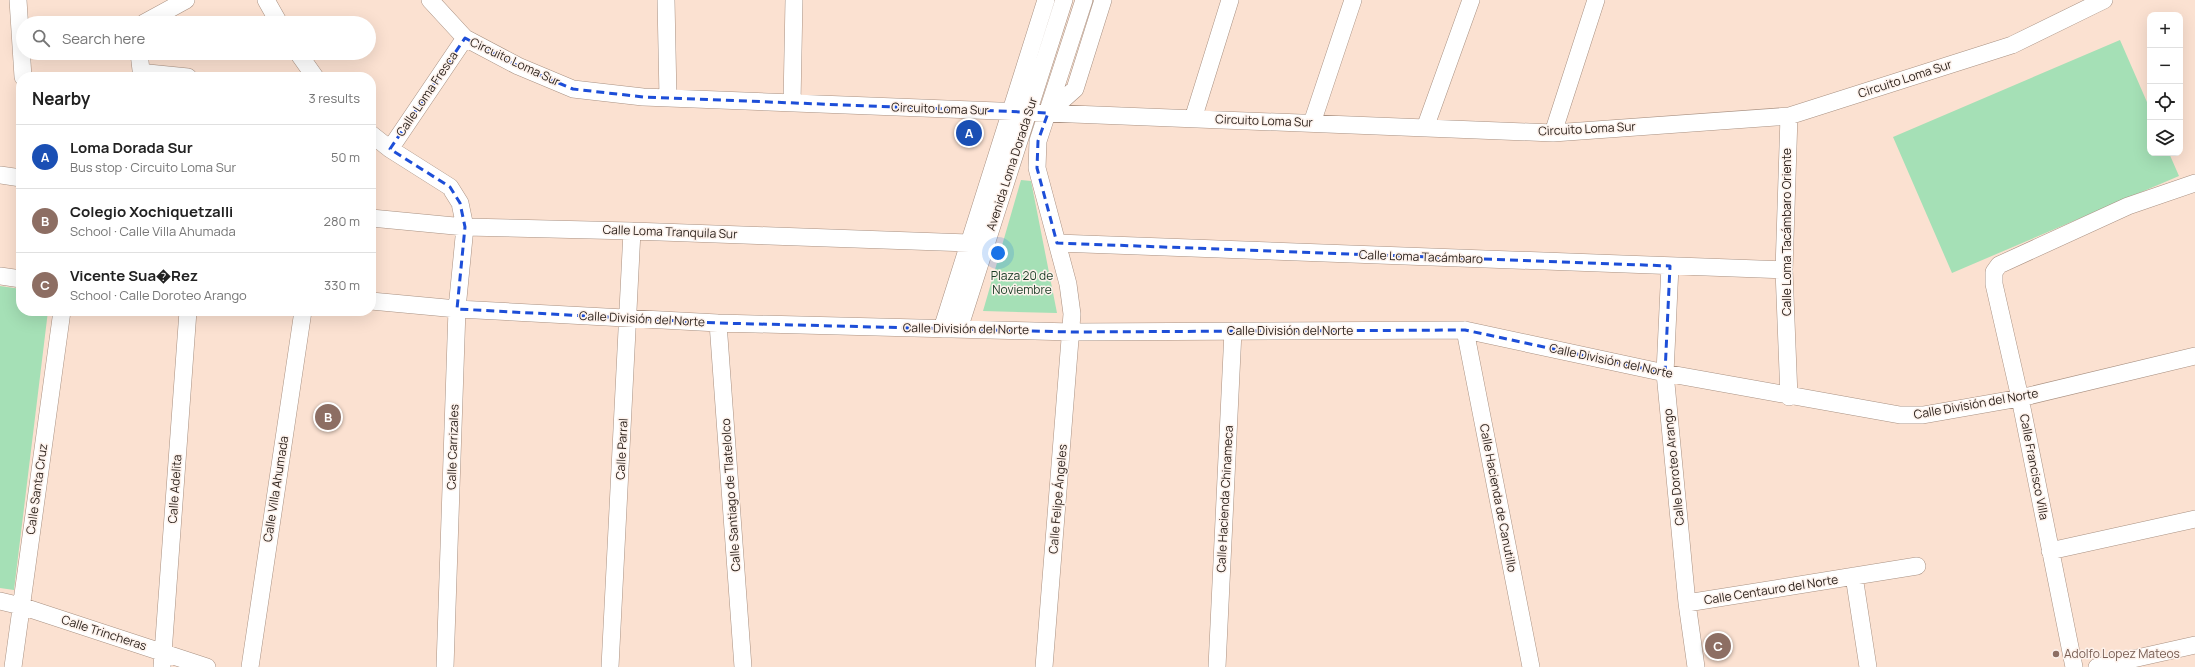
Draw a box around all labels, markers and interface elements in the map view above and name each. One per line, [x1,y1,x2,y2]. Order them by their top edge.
map controls [2147,12,2183,156]
button: + [2147,12,2183,48]
search box [16,16,376,60]
icon: search [30,27,52,49]
text: Search here [62,28,145,49]
street label: Circuito Loma Sur [467,33,564,90]
street label: Calle Loma Fresca [392,48,461,140]
button: − [2147,48,2183,84]
street label: Circuito Loma Sur [1856,55,1954,102]
button: locate [2147,84,2183,120]
text: Nearby [32,87,90,110]
text: 3 results [308,89,360,107]
street label: Avenida Loma Dorada Sur [982,94,1041,233]
street label: Circuito Loma Sur [891,98,990,119]
street label: Circuito Loma Sur [1215,110,1314,131]
street label: Circuito Loma Sur [1538,117,1637,140]
pin: A [956,118,982,148]
button: layers [2147,120,2183,156]
text: Loma Dorada Sur [70,137,193,158]
text: A [41,148,49,166]
text: 50 m [331,148,360,166]
street label: Calle Loma Tacámbaro Oriente [1778,148,1795,316]
text: Bus stop · Circuito Loma Sur [70,158,236,176]
text: Colegio Xochiquetzalli [70,201,233,222]
text: B [41,212,49,230]
text: 280 m [323,212,360,230]
street label: Calle Loma Tranquila Sur [602,221,738,242]
text: School · Calle Villa Ahumada [70,222,236,240]
your location [988,243,1008,263]
street label: Calle Loma Tacámbaro [1359,246,1483,267]
text: Vicente Sua�Rez [70,265,198,286]
park label: Plaza 20 de Noviembre [991,267,1053,298]
text: C [40,276,50,294]
text: 330 m [324,276,360,294]
text: School · Calle Doroteo Arango [70,286,247,304]
street label: Calle División del Norte [579,307,706,330]
street label: Calle División del Norte [903,319,1029,338]
street label: Calle División del Norte [1227,322,1353,339]
street label: Calle División del Norte [1548,339,1675,382]
street label: Calle División del Norte [1912,384,2040,423]
pin: B [315,402,341,432]
street label: Calle Carrizales [443,404,462,490]
street label: Calle Doroteo Arango [1659,408,1688,526]
street label: Calle Francisco Villa [2016,412,2053,521]
street label: Calle Parral [611,418,632,480]
street label: Calle Santiago de Tlatelolco [717,418,744,572]
street label: Calle Hacienda de Canutillo [1476,422,1521,574]
street label: Calle Hacienda Chinameca [1212,425,1237,573]
street label: Calle Villa Ahumada [259,435,292,543]
street label: Calle Santa Cruz [22,442,51,536]
street label: Calle Felipe Ángeles [1044,443,1071,555]
street label: Calle Adelita [164,454,185,524]
street label: Calle Centauro del Norte [1703,570,1839,609]
street label: Calle Trincheras [59,611,149,654]
pin: C [1705,631,1731,661]
place label: Adolfo Lopez Mateos [2064,645,2180,662]
marker: Adolfo Lopez Mateos [2051,649,2061,659]

